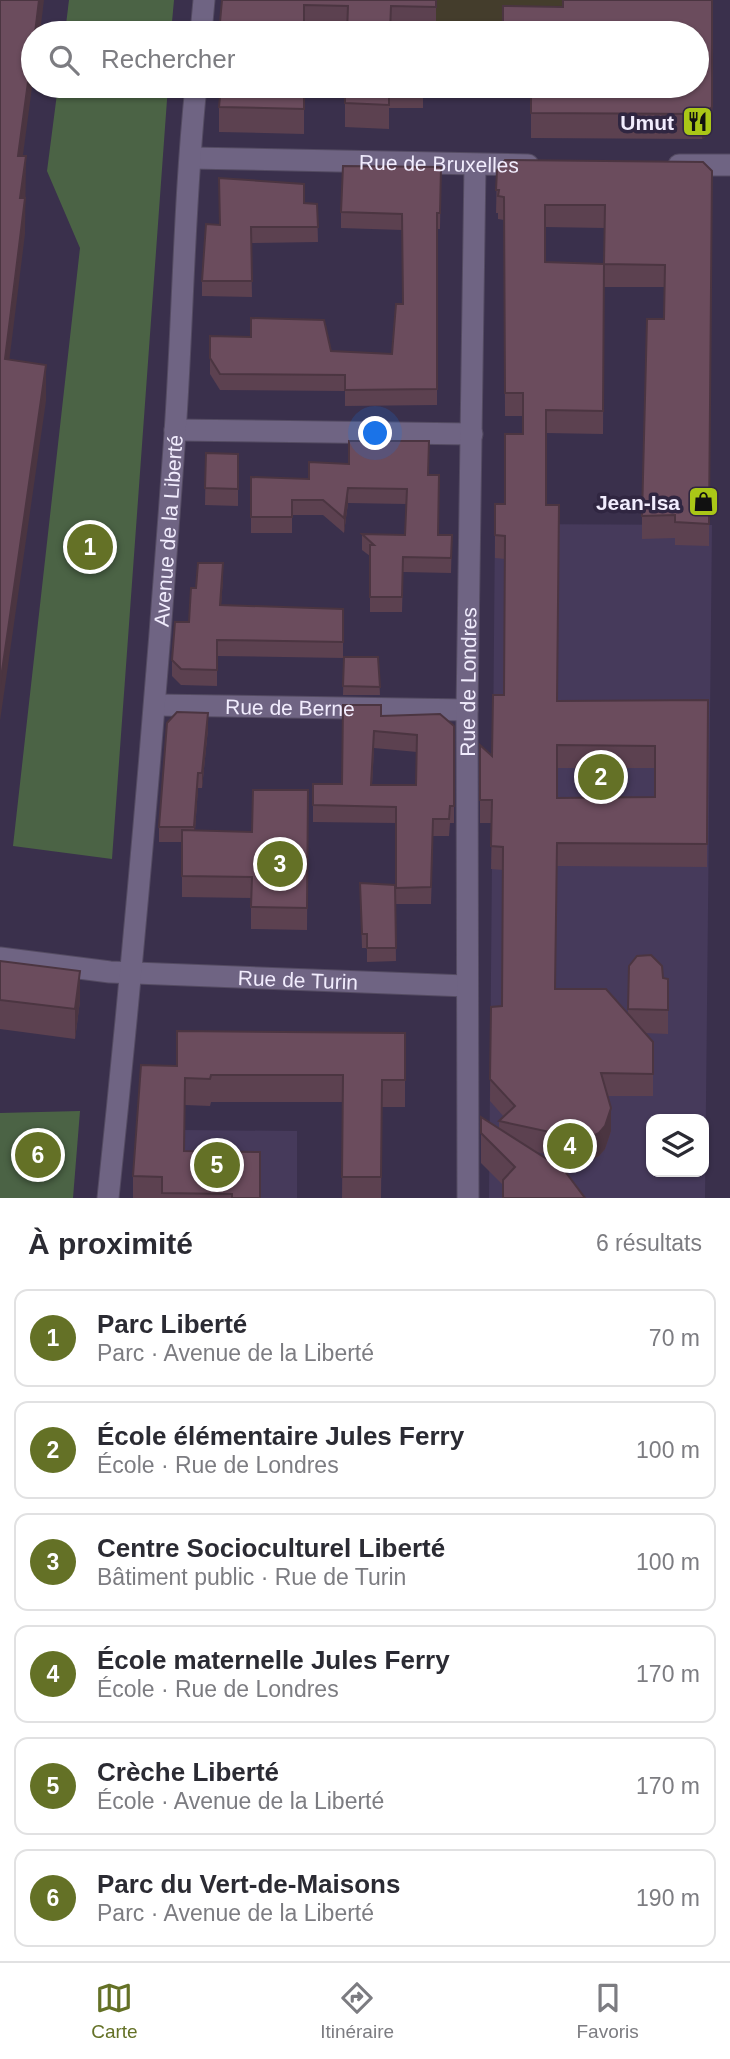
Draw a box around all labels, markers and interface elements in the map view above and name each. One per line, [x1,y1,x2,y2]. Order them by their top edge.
search box [21,21,709,98]
icon: search [45,41,83,79]
text: Rechercher [101,44,235,74]
restaurant icon: Umut [680,105,714,139]
place label: Umut [620,111,674,134]
street label: Rue de Bruxelles [359,150,519,176]
your location [358,416,392,450]
street label: Avenue de la Liberté [149,434,186,628]
shop icon: Jean-Isa [686,485,720,519]
place label: Jean-Isa [596,491,680,514]
pin: 1 [67,521,113,573]
street label: Rue de Londres [455,607,480,757]
street label: Rue de Berne [225,695,355,720]
pin: 2 [578,751,624,803]
pin: 3 [257,838,303,890]
street label: Rue de Turin [237,966,359,993]
map controls [646,1114,709,1177]
button: layers [646,1114,709,1177]
pin: 4 [547,1120,593,1172]
pin: 6 [15,1129,61,1181]
pin: 5 [194,1139,240,1191]
text: À proximité [28,1227,193,1260]
text: 6 résultats [596,1230,702,1256]
text: Parc Liberté [97,1309,247,1339]
text: 1 [47,1325,59,1351]
text: 70 m [649,1325,700,1351]
text: Parc · Avenue de la Liberté [97,1340,374,1366]
text: École élémentaire Jules Ferry [97,1421,464,1451]
text: 2 [47,1437,59,1463]
text: 100 m [636,1437,700,1463]
text: École · Rue de Londres [97,1452,339,1478]
text: Centre Socioculturel Liberté [97,1533,445,1563]
text: 3 [47,1549,59,1575]
text: 100 m [636,1549,700,1575]
text: Bâtiment public · Rue de Turin [97,1564,406,1590]
text: École maternelle Jules Ferry [97,1645,450,1675]
text: 4 [47,1661,59,1687]
text: 170 m [636,1661,700,1687]
text: École · Rue de Londres [97,1676,339,1702]
text: Crèche Liberté [97,1757,279,1787]
text: 5 [47,1773,59,1799]
text: 170 m [636,1773,700,1799]
text: École · Avenue de la Liberté [97,1788,384,1814]
text: Parc du Vert-de-Maisons [97,1869,400,1899]
text: 6 [47,1885,59,1911]
text: 190 m [636,1885,700,1911]
text: Parc · Avenue de la Liberté [97,1900,374,1926]
tab: Carte [91,1979,138,2043]
tab: Itinéraire [320,1979,394,2043]
tab: Favoris [576,1979,639,2043]

